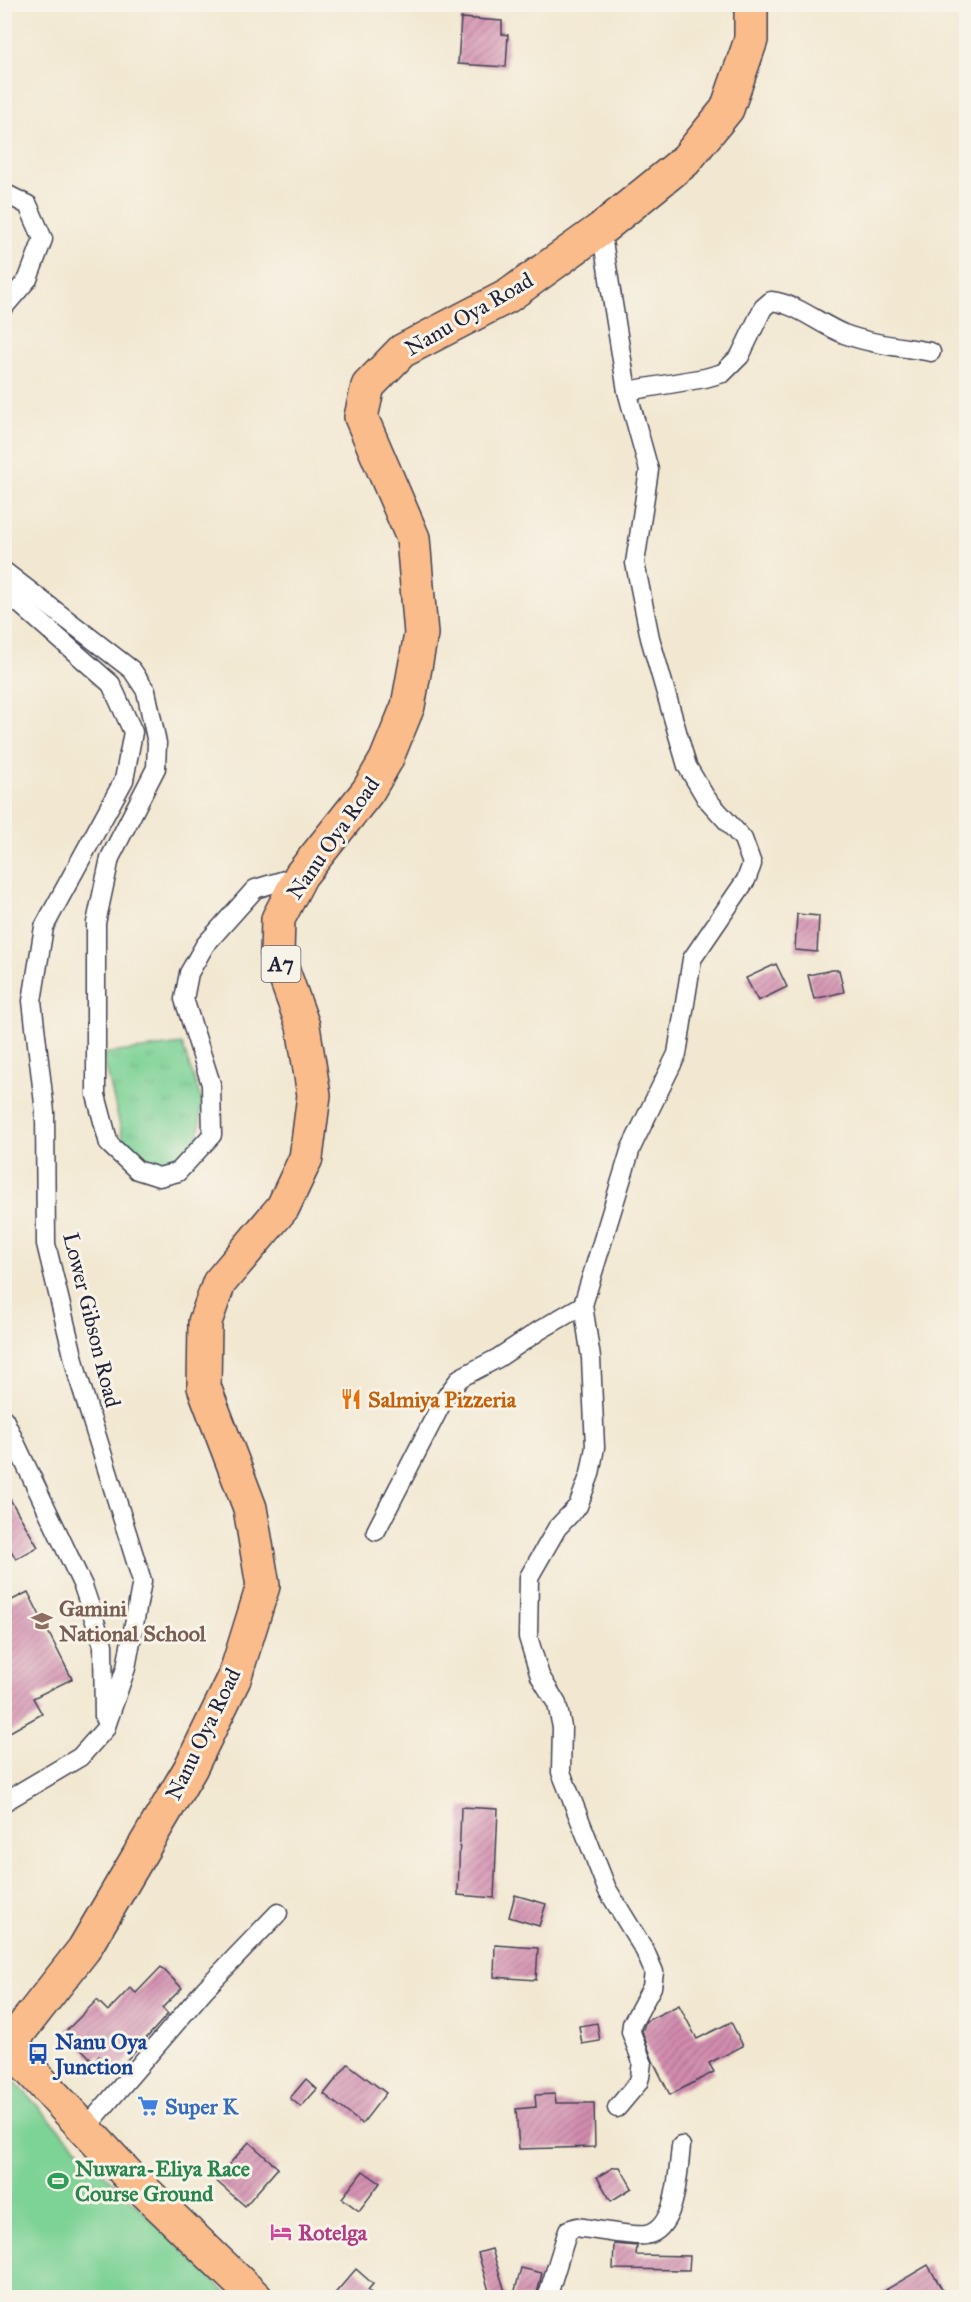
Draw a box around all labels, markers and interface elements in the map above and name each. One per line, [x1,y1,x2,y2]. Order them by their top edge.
street label: Nanu Oya Road [400,266,538,362]
street label: Nanu Oya Road [281,771,385,905]
road number: A7 [262,946,300,982]
street label: Lower Gibson Road [57,1230,127,1410]
place label: Salmiya Pizzeria [368,1386,517,1413]
restaurant icon: Salmiya Pizzeria [339,1387,363,1411]
place label: Gamini National School [59,1595,207,1647]
school or university icon: Gamini National School [30,1609,54,1633]
street label: Nanu Oya Road [159,1664,247,1804]
place label: Nanu Oya Junction [52,2028,148,2081]
bus stop icon: Nanu Oya Junction [26,2042,50,2066]
place label: Super K [165,2093,240,2120]
supermarket icon: Super K [136,2094,160,2118]
place label: Nuwara-Eliya Race Course Ground [75,2155,250,2207]
sports icon: Nuwara-Eliya Race Course Ground [46,2169,70,2193]
place label: Rotelga [298,2219,368,2246]
hotel icon: Rotelga [269,2220,293,2244]

